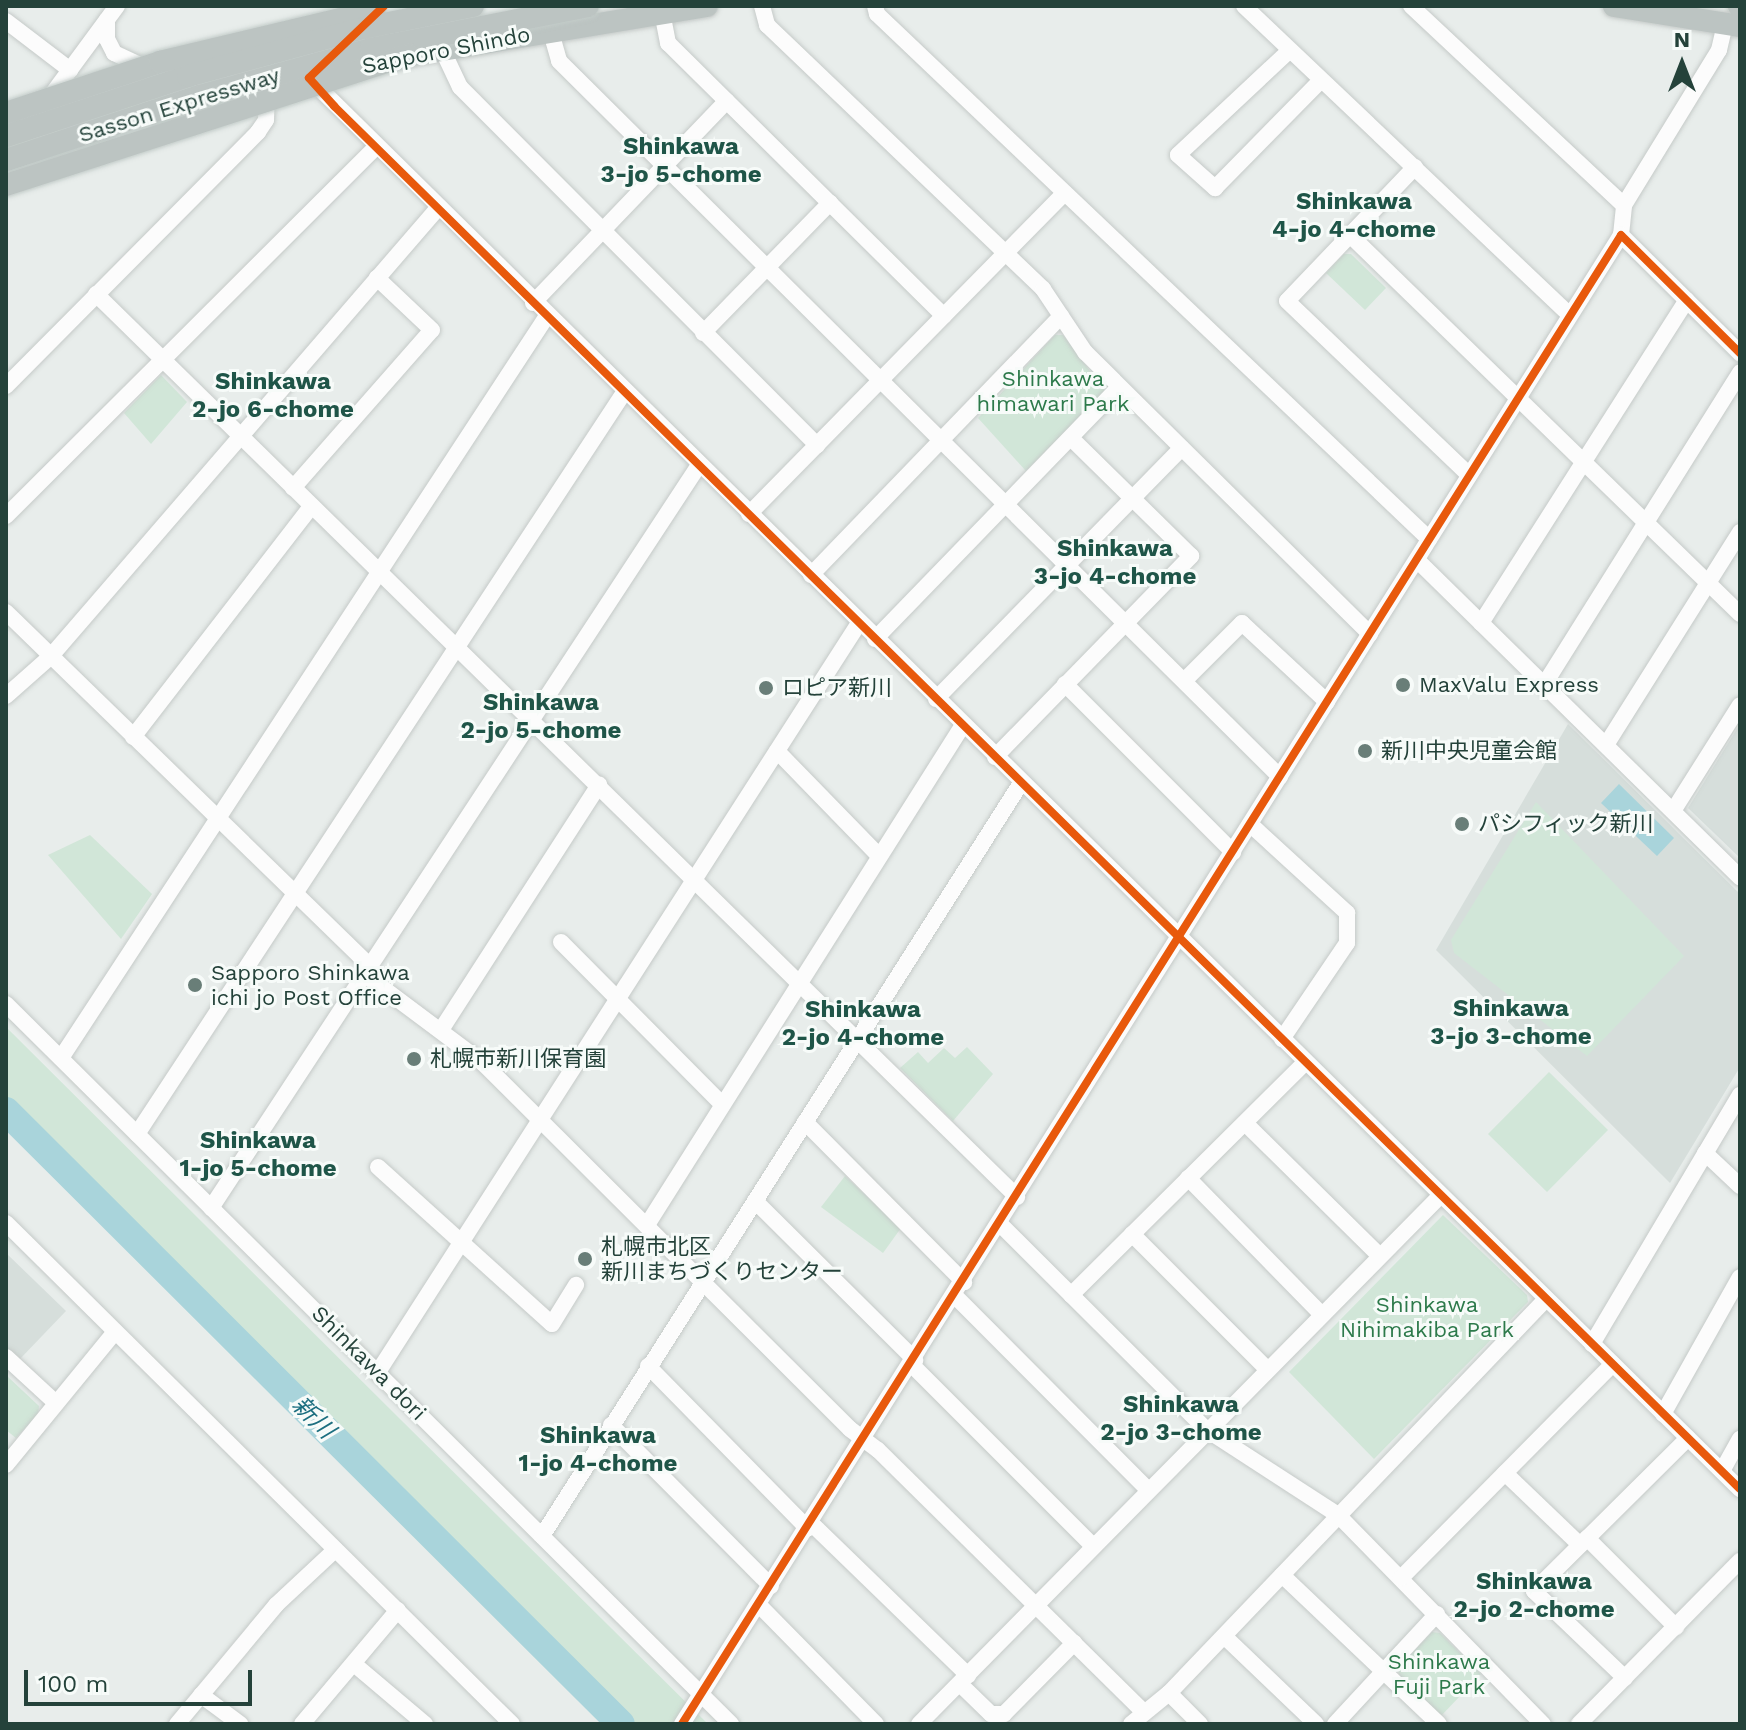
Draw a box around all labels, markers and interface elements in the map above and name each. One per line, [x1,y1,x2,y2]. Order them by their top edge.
street label: Sapporo Shindo [360,21,532,79]
north arrow [1642,24,1722,104]
text: N [1674,27,1690,52]
street label: Sasson Expressway [75,62,283,148]
district label: Shinkawa 3-jo 5-chome [600,133,762,189]
district label: Shinkawa 4-jo 4-chome [1272,188,1436,244]
park label: Shinkawa himawari Park [977,365,1129,416]
district label: Shinkawa 2-jo 6-chome [192,368,354,424]
district label: Shinkawa 3-jo 4-chome [1034,535,1196,591]
place label: MaxValu Express [1419,672,1599,698]
place label: ロピア新川 [782,675,892,701]
marker: MaxValu Express [1394,676,1412,694]
marker: ロピア新川 [757,679,775,697]
district label: Shinkawa 2-jo 5-chome [460,689,622,745]
place label: 新川中央児童会館 [1381,738,1557,764]
marker: 新川中央児童会館 [1356,742,1374,760]
place label: パシフィック新川 [1478,811,1654,837]
marker: パシフィック新川 [1453,815,1471,833]
place label: Sapporo Shinkawa ichi jo Post Office [211,959,410,1010]
marker: Sapporo Shinkawa ichi jo Post Office [186,976,204,994]
district label: Shinkawa 3-jo 3-chome [1430,995,1592,1051]
district label: Shinkawa 2-jo 4-chome [782,996,944,1052]
place label: 札幌市新川保育園 [430,1046,606,1072]
marker: 札幌市新川保育園 [405,1050,423,1068]
district label: Shinkawa 1-jo 5-chome [179,1127,337,1183]
place label: 札幌市北区 新川まちづくりセンター [601,1233,843,1284]
marker: 札幌市北区 新川まちづくりセンター [576,1250,594,1268]
park label: Shinkawa Nihimakiba Park [1340,1291,1514,1342]
street label: Shinkawa dori [306,1300,432,1426]
water label: 新川 [286,1391,340,1445]
district label: Shinkawa 2-jo 3-chome [1100,1391,1262,1447]
district label: Shinkawa 1-jo 4-chome [519,1422,677,1478]
district label: Shinkawa 2-jo 2-chome [1453,1568,1615,1624]
park label: Shinkawa Fuji Park [1388,1648,1490,1700]
scale bar [28,1654,256,1704]
text: 100 m [38,1670,108,1698]

